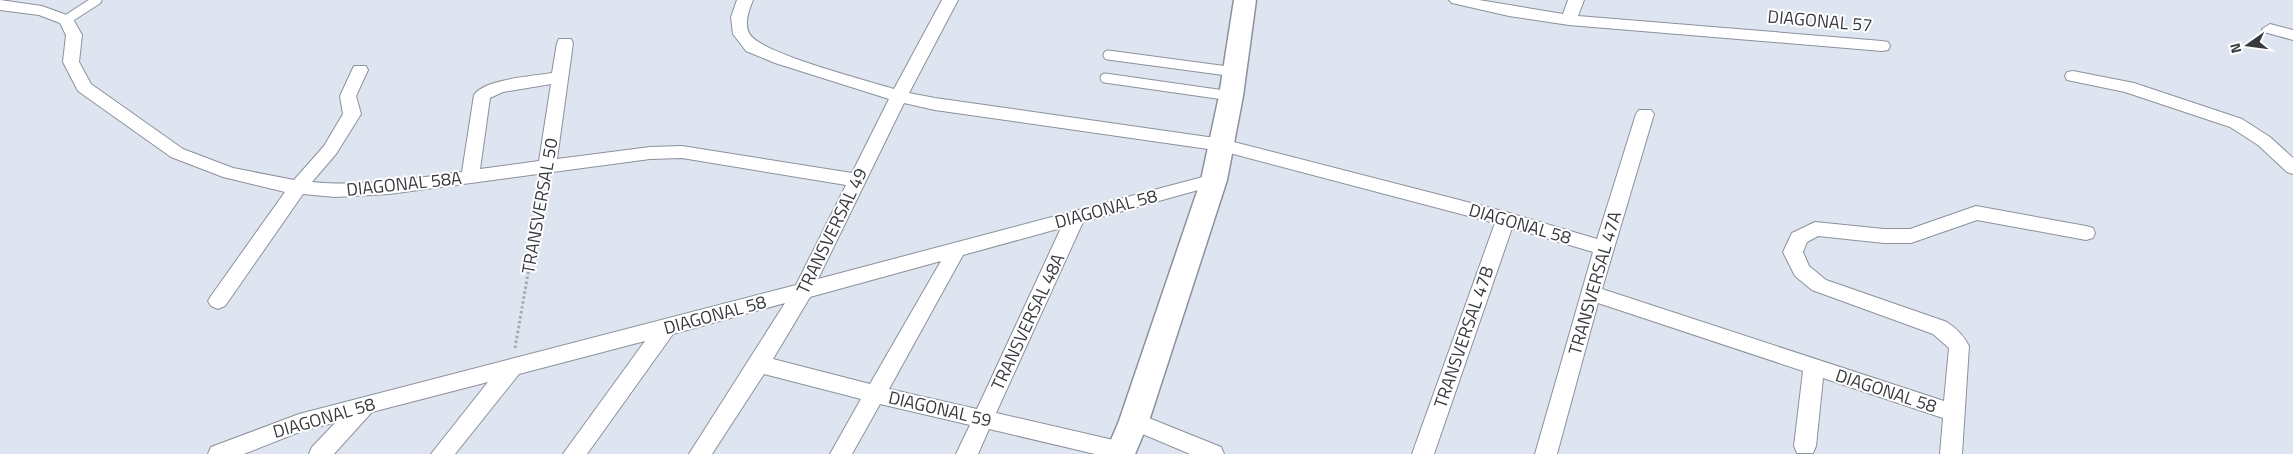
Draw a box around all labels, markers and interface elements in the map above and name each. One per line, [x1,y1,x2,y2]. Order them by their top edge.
street label: DIAGONAL 57 [1766,2,1874,39]
north arrow [2223,20,2273,70]
text: N [2224,41,2246,56]
street label: TRANSVERSAL 50 [514,136,565,276]
street label: TRANSVERSAL 49 [789,163,874,298]
street label: DIAGONAL 58A [345,164,463,203]
street label: DIAGONAL 58 [1052,182,1160,235]
street label: DIAGONAL 58 [1466,196,1574,251]
street label: TRANSVERSAL 47A [1561,208,1628,358]
street label: TRANSVERSAL 48A [984,249,1071,395]
street label: TRANSVERSAL 47B [1427,262,1500,411]
street label: DIAGONAL 58 [661,288,769,341]
street label: DIAGONAL 58 [1832,361,1940,420]
street label: DIAGONAL 59 [886,384,994,433]
street label: DIAGONAL 58 [270,390,378,445]

